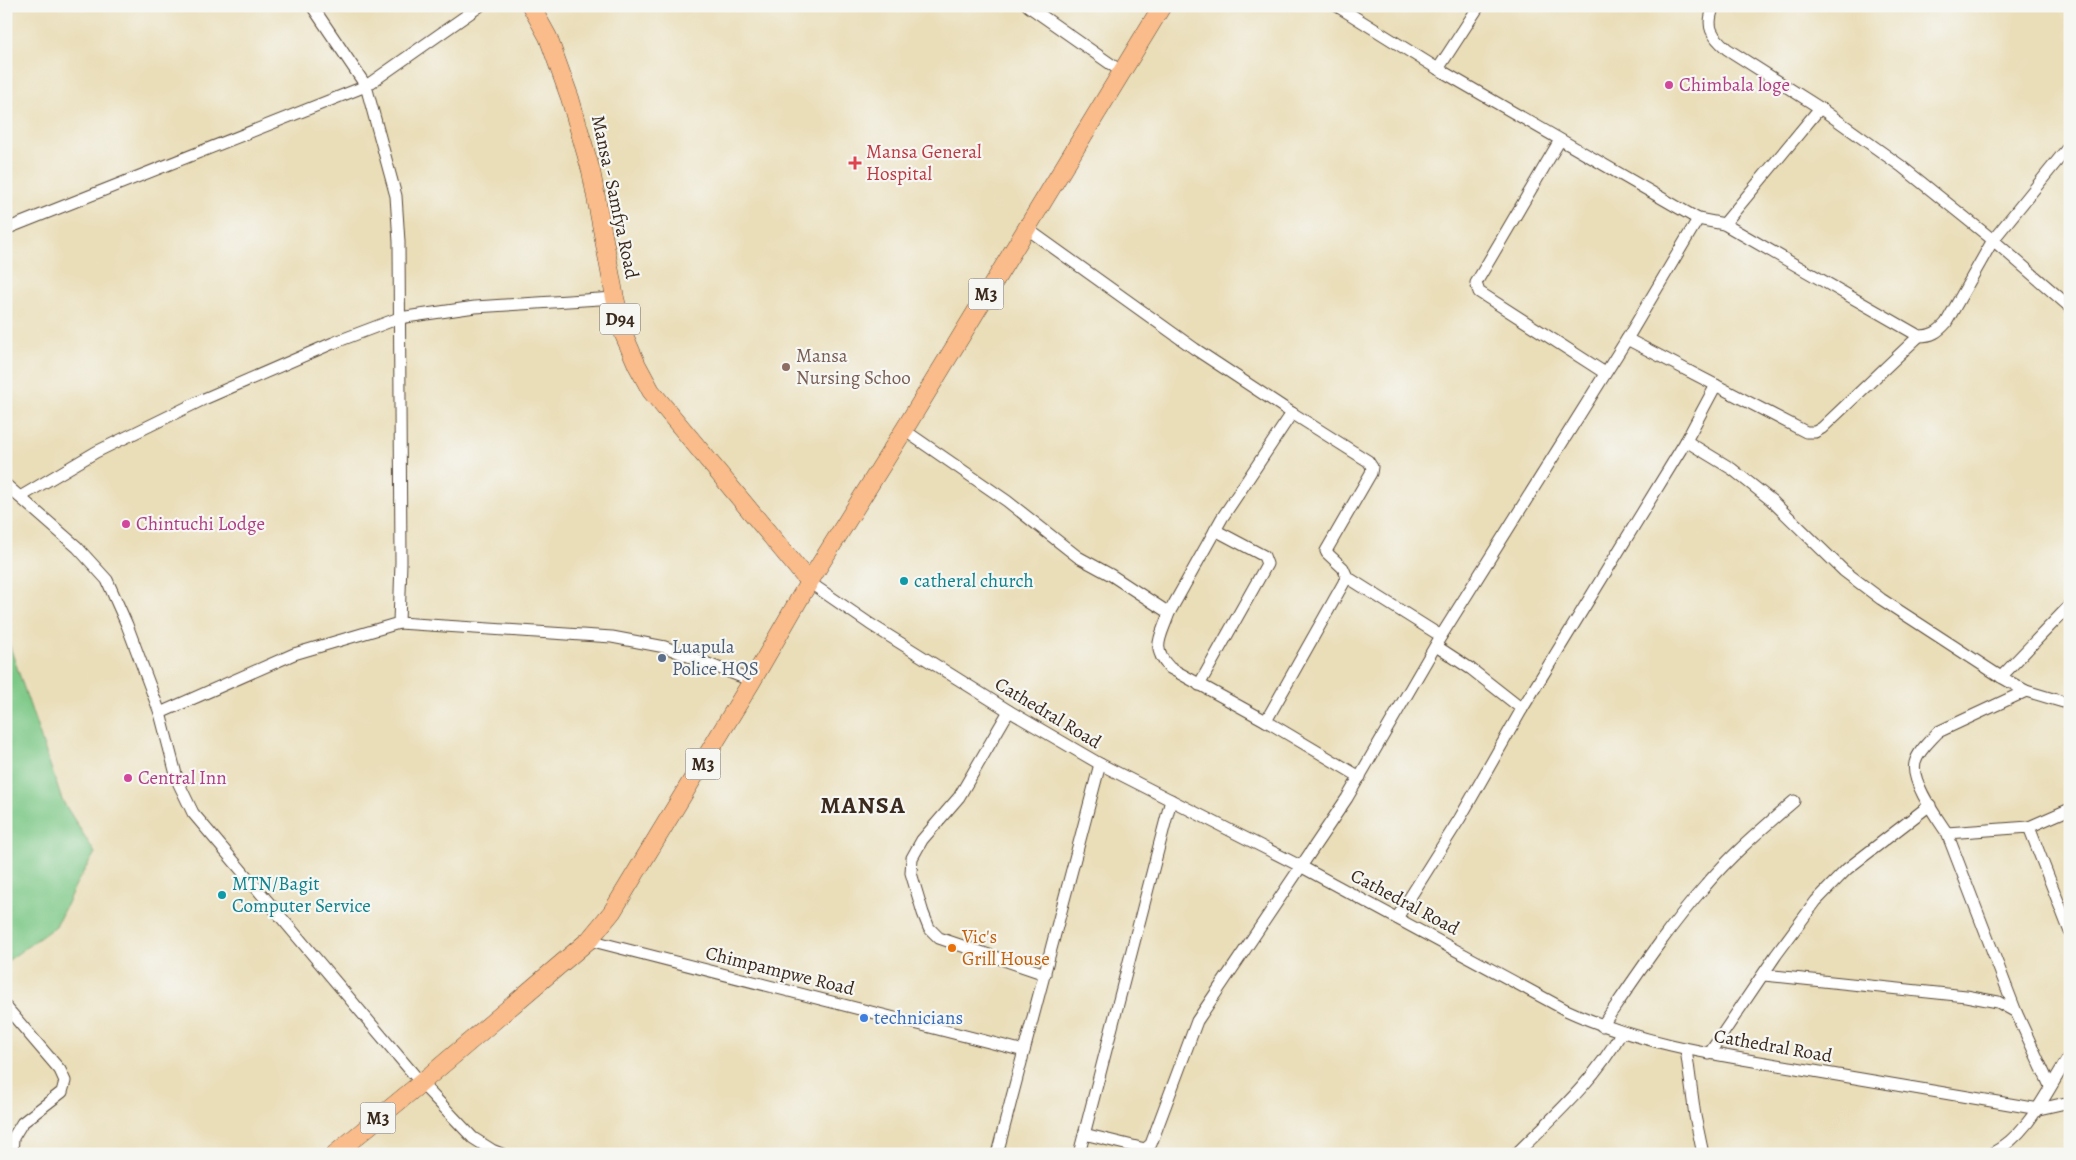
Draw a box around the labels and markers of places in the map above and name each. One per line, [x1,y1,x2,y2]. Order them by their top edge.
place label: Chimbala loge [1679,72,1790,98]
marker: Chimbala loge [1663,79,1675,91]
place label: Mansa General Hospital [866,139,982,187]
marker: Mansa General Hospital [848,156,862,170]
place label: Mansa Nursing Schoo [796,343,911,391]
marker: Mansa Nursing Schoo [780,361,792,373]
place label: Chintuchi Lodge [136,511,265,537]
marker: Chintuchi Lodge [120,518,132,530]
place label: catheral church [914,568,1034,594]
marker: catheral church [898,575,910,587]
place label: Luapula Police HQS [672,634,759,682]
marker: Luapula Police HQS [656,652,668,664]
place label: Central Inn [138,765,227,791]
marker: Central Inn [122,772,134,784]
place label: MTN/Bagit Computer Service [232,871,371,919]
marker: MTN/Bagit Computer Service [216,889,228,901]
place label: Vic's Grill House [961,924,1050,972]
marker: Vic's Grill House [946,942,958,954]
place label: technicians [874,1005,963,1031]
marker: technicians [858,1012,870,1024]

